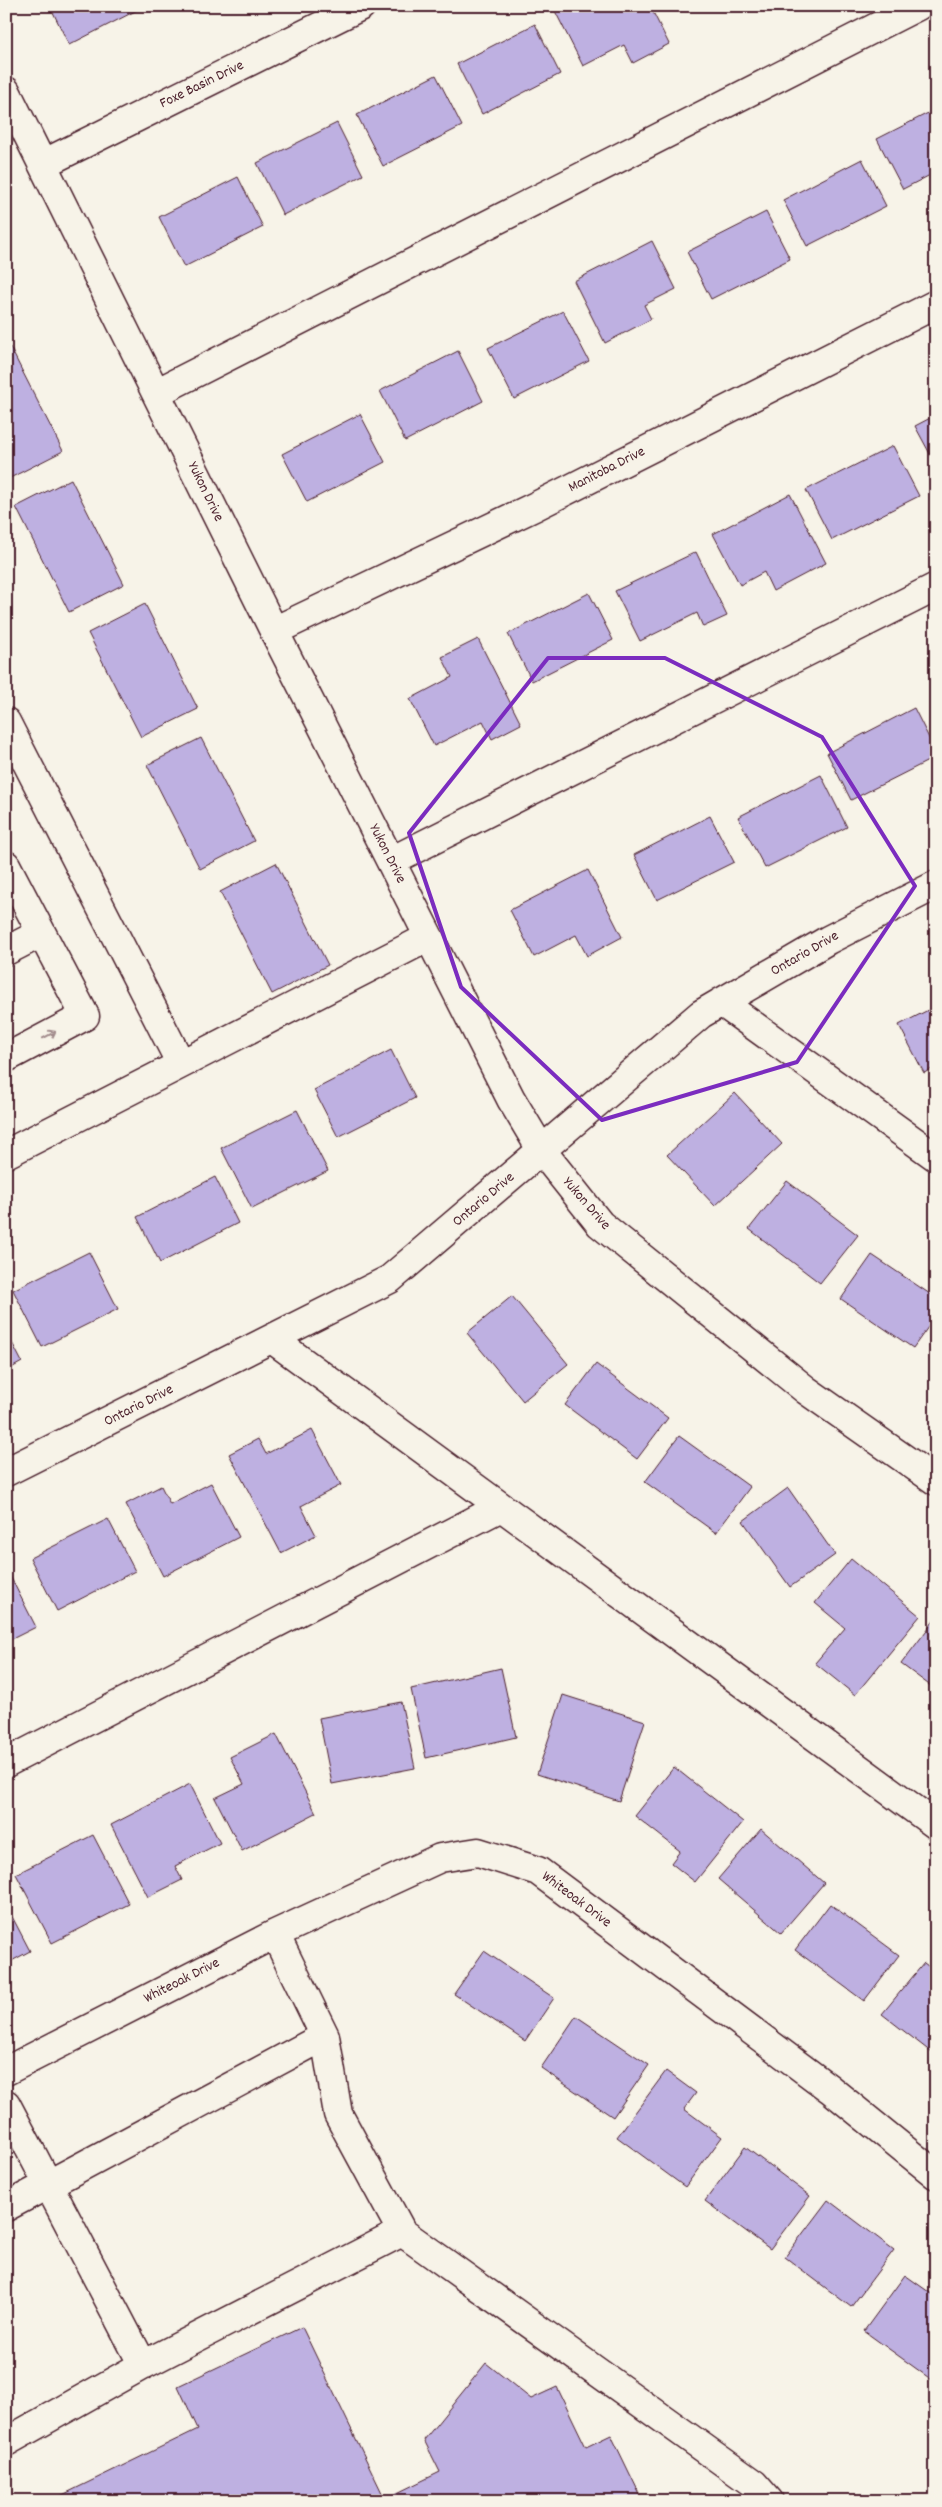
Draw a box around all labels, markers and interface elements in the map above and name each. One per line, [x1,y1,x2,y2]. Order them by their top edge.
street label: Foxe Basin Drive [156,55,248,115]
street label: Manitoba Drive [565,441,650,499]
street label: Yukon Drive [181,458,229,526]
street label: Yukon Drive [363,820,412,888]
street label: Ontario Drive [767,925,844,982]
one-way arrow [42,1030,57,1040]
street label: Ontario Drive [448,1167,520,1233]
street label: Yukon Drive [557,1173,616,1236]
street label: Ontario Drive [100,1379,178,1433]
street label: Whiteoak Drive [536,1866,616,1934]
street label: Whiteoak Drive [140,1952,224,2010]

